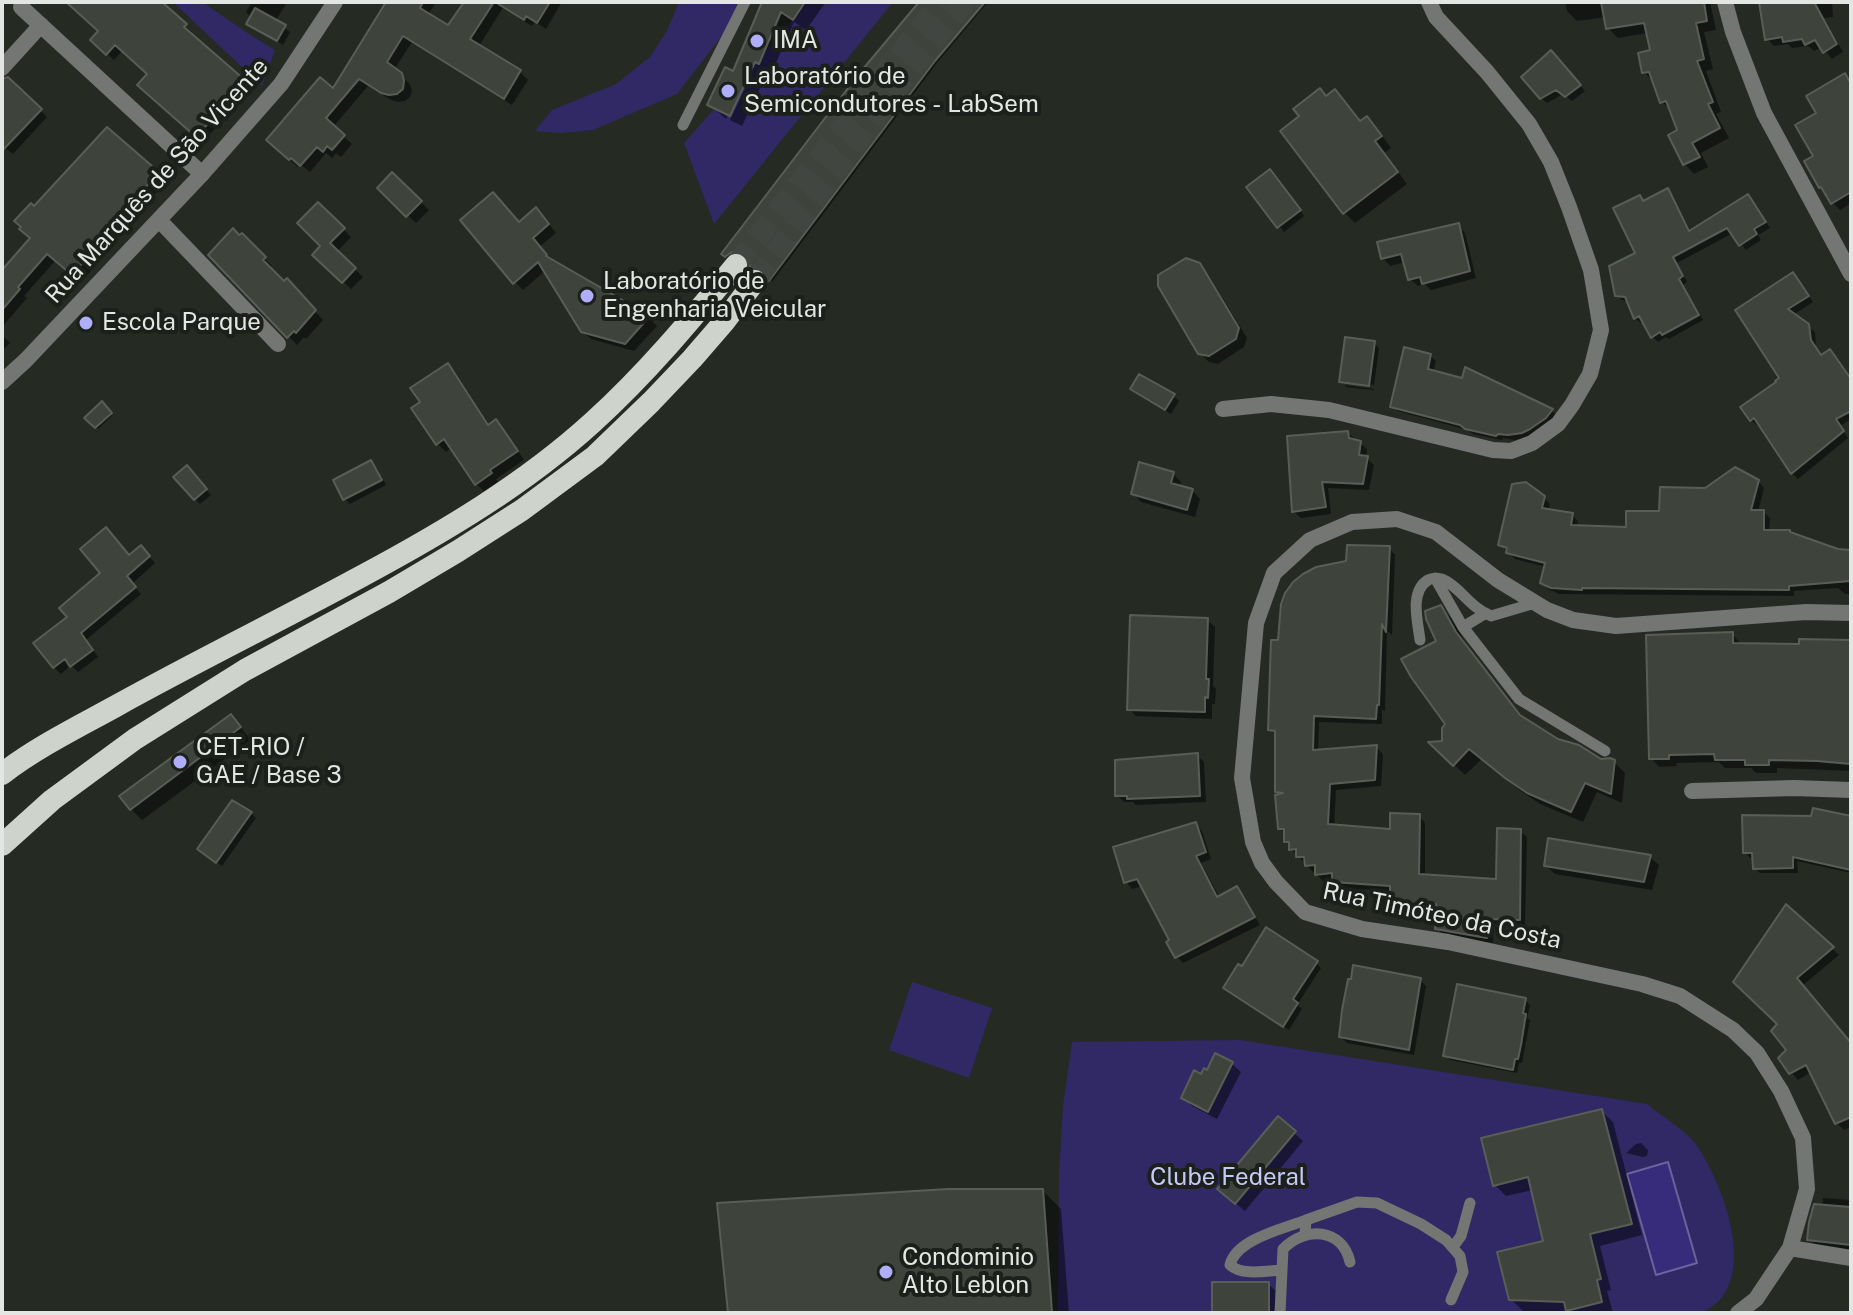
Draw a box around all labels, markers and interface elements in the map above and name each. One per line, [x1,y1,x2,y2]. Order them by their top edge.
place label: IMA [773,27,818,55]
marker: IMA [748,32,766,50]
street label: Rua Marquês de São Vicente [39,53,275,309]
place label: Laboratório de Semicondutores - LabSem [744,63,1039,119]
marker: Laboratório de Semicondutores - LabSem [719,82,737,100]
place label: Laboratório de Engenharia Veicular [603,268,826,324]
marker: Laboratório de Engenharia Veicular [578,287,596,305]
place label: Escola Parque [102,309,261,337]
marker: Escola Parque [77,314,95,332]
place label: CET-RIO / GAE / Base 3 [196,734,342,790]
marker: CET-RIO / GAE / Base 3 [171,753,189,771]
street label: Rua Timóteo da Costa [1320,877,1564,955]
park label: Clube Federal [1150,1164,1306,1192]
place label: Condominio Alto Leblon [902,1244,1034,1300]
marker: Condominio Alto Leblon [877,1263,895,1281]

